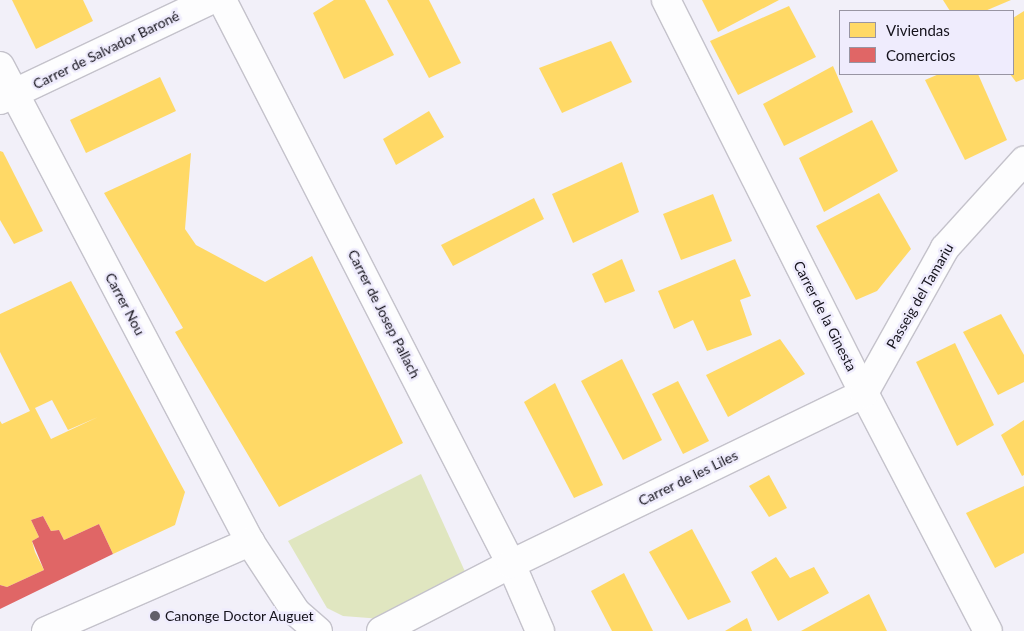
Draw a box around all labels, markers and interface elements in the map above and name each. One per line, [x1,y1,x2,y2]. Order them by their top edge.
street label: Carrer de Salvador Baroné [30,7,182,93]
legend [839,10,1014,75]
text: Viviendas [886,21,950,39]
text: Comercios [886,46,956,64]
street label: Passeig del Tamariu [883,240,957,352]
street label: Carrer de Josep Pallach [344,247,424,381]
street label: Carrer de la Ginesta [790,258,860,374]
street label: Carrer Nou [102,270,148,338]
street label: Carrer de les Liles [635,447,741,509]
place label: Canonge Doctor Auguet [165,608,314,624]
marker: Canonge Doctor Auguet [149,610,161,622]

